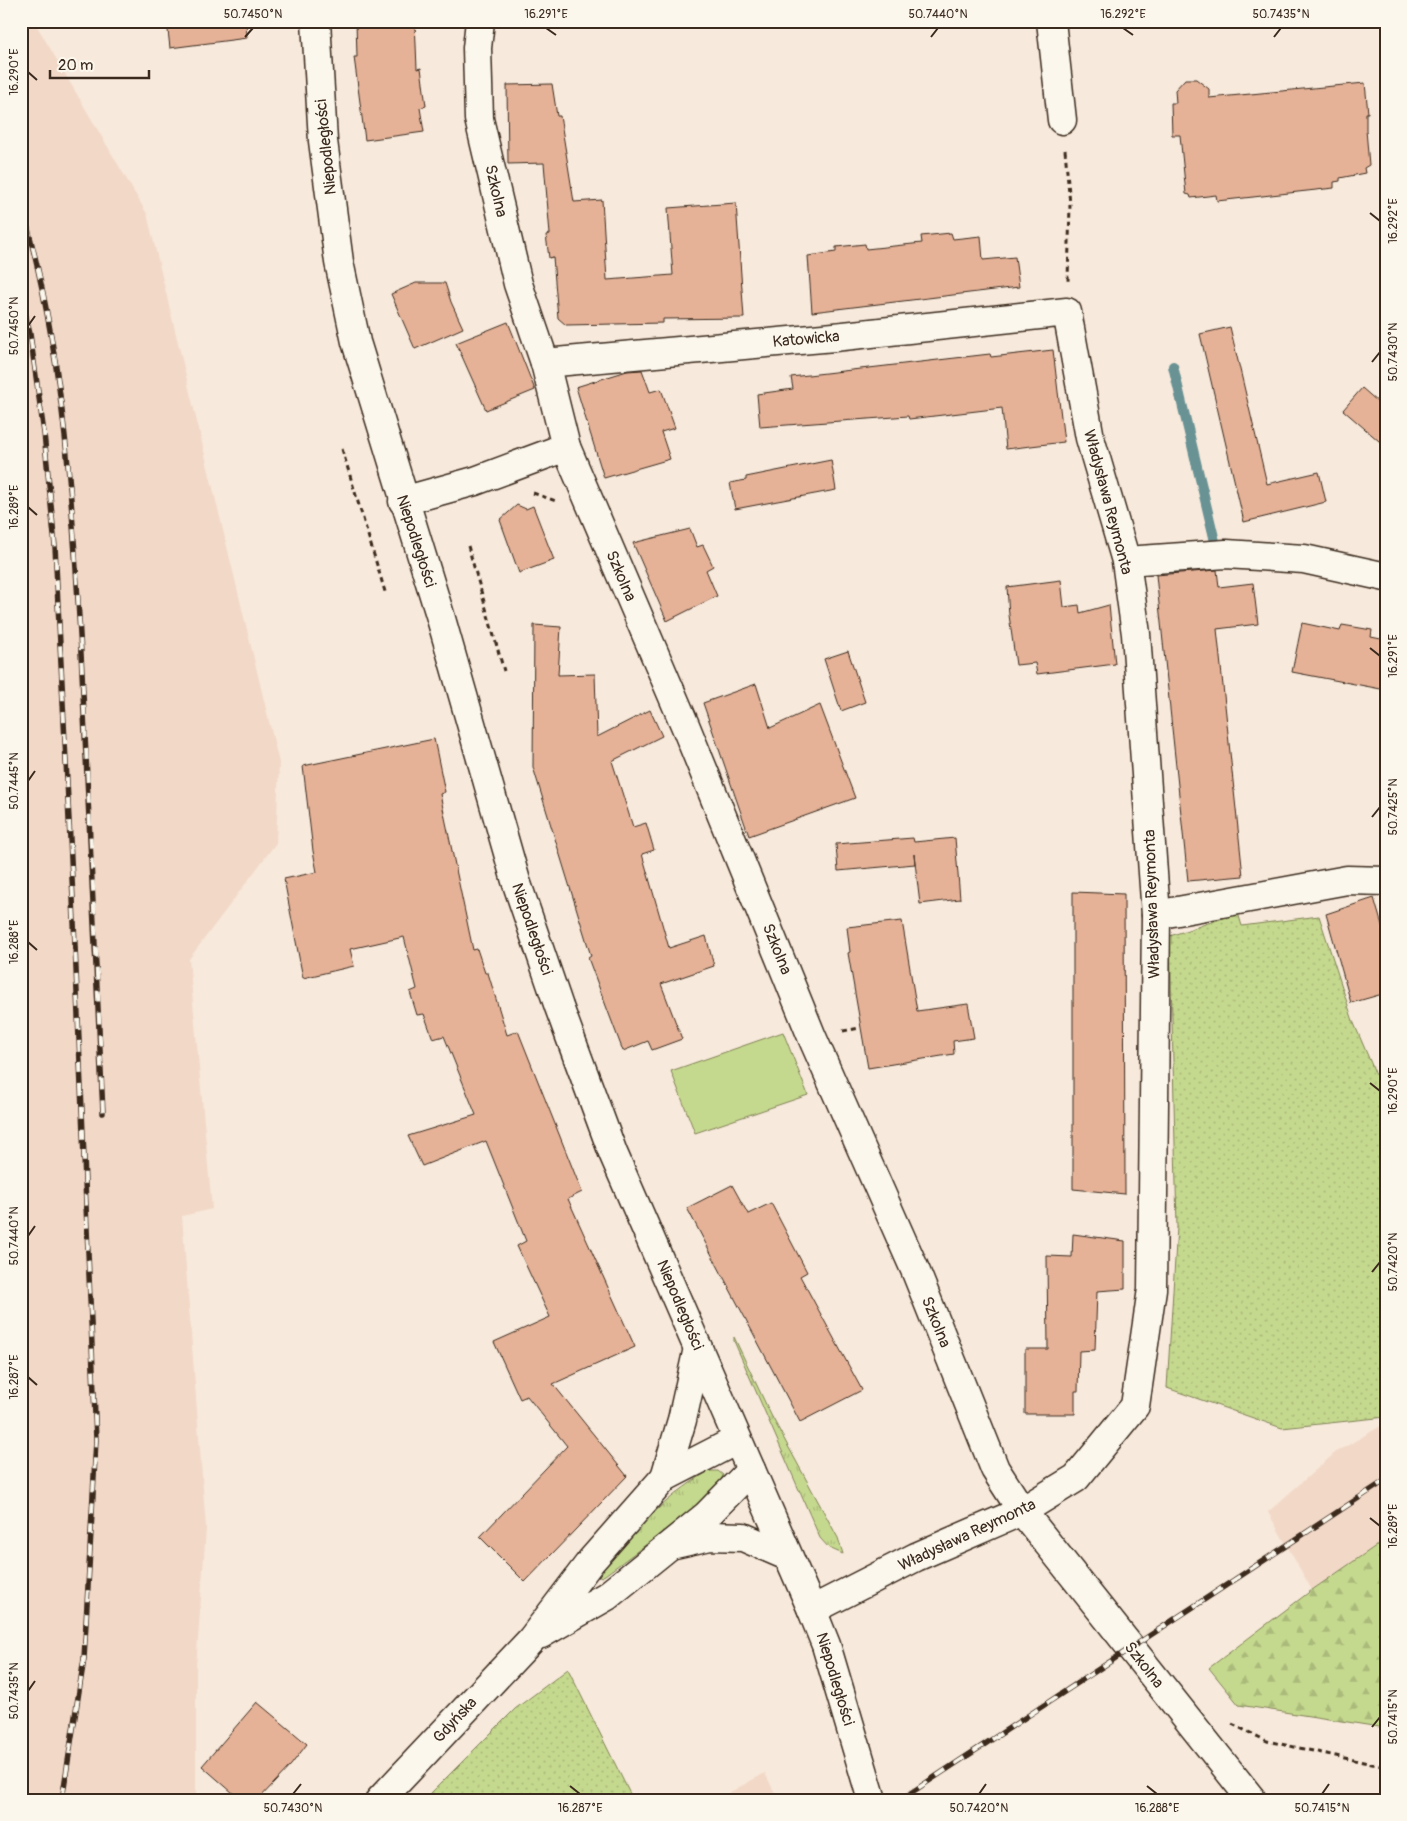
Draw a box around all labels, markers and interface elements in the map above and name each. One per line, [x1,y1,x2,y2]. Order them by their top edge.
text: 50.7450°N [224,7,282,22]
text: 16.291°E [524,7,568,22]
text: 50.7440°N [908,7,968,22]
text: 16.292°E [1100,7,1146,22]
text: 50.7435°N [1252,7,1310,22]
scale bar [50,48,149,80]
text: 16.290°E [7,49,22,95]
text: 20 m [58,56,93,75]
street label: Niepodległości [311,98,341,196]
street label: Szkolna [480,163,512,219]
text: 16.292°E [1386,198,1401,244]
text: 50.7450°N [7,297,22,355]
text: 50.7430°N [1386,323,1401,381]
street label: Katowicka [772,326,840,352]
street label: Władysława Reymonta [1079,427,1137,577]
text: 16.289°E [7,485,22,529]
street label: Niepodległości [392,492,440,590]
street label: Szkolna [601,548,641,604]
text: 16.291°E [1386,634,1401,678]
text: 50.7445°N [7,752,22,810]
text: 50.7425°N [1386,778,1401,836]
street label: Władysława Reymonta [1139,829,1165,979]
street label: Niepodległości [507,880,557,978]
text: 16.288°E [7,920,22,964]
street label: Szkolna [758,921,796,977]
text: 16.290°E [1386,1068,1401,1114]
text: 50.7440°N [7,1206,22,1266]
text: 50.7420°N [1386,1233,1401,1291]
street label: Niepodległości [652,1257,708,1353]
street label: Szkolna [917,1294,955,1350]
text: 16.287°E [7,1355,22,1399]
street label: Władysława Reymonta [895,1494,1039,1576]
text: 16.289°E [1386,1504,1401,1548]
street label: Niepodległości [811,1630,859,1728]
street label: Szkolna [1120,1638,1168,1692]
text: 50.7435°N [7,1662,22,1720]
text: 50.7415°N [1386,1689,1401,1745]
street label: Gdyńska [429,1693,481,1747]
text: 50.7430°N [264,1801,322,1816]
text: 16.287°E [558,1801,602,1816]
text: 50.7420°N [950,1801,1008,1816]
text: 16.288°E [1135,1801,1179,1816]
text: 50.7415°N [1294,1801,1350,1816]

